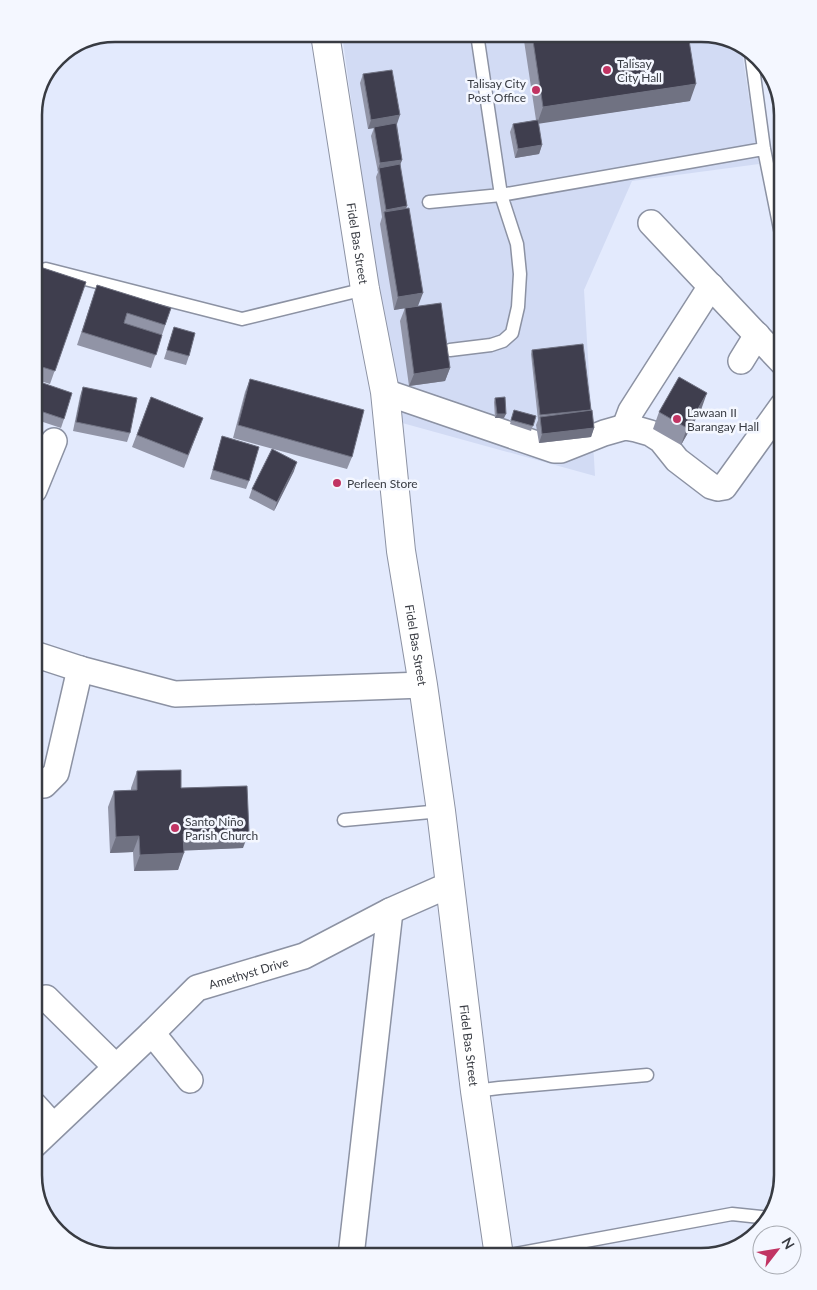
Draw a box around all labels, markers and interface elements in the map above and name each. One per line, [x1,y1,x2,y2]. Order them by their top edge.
place label: Talisay City Hall [617,56,662,85]
marker: Talisay City Hall [601,64,613,76]
place label: Talisay City Post Office [467,76,527,105]
marker: Talisay City Post Office [530,84,542,96]
street label: Fidel Bas Street [344,202,372,286]
place label: Lawaan II Barangay Hall [687,405,759,434]
marker: Lawaan II Barangay Hall [671,413,683,425]
place label: Perleen Store [347,476,418,491]
marker: Perleen Store [331,477,343,489]
street label: Fidel Bas Street [402,603,431,687]
place label: Santo Niño Parish Church [185,814,258,843]
marker: Santo Niño Parish Church [169,822,181,834]
street label: Amethyst Drive [207,954,290,992]
street label: Fidel Bas Street [457,1004,482,1088]
north arrow [752,1225,802,1275]
text: N [779,1234,799,1252]

